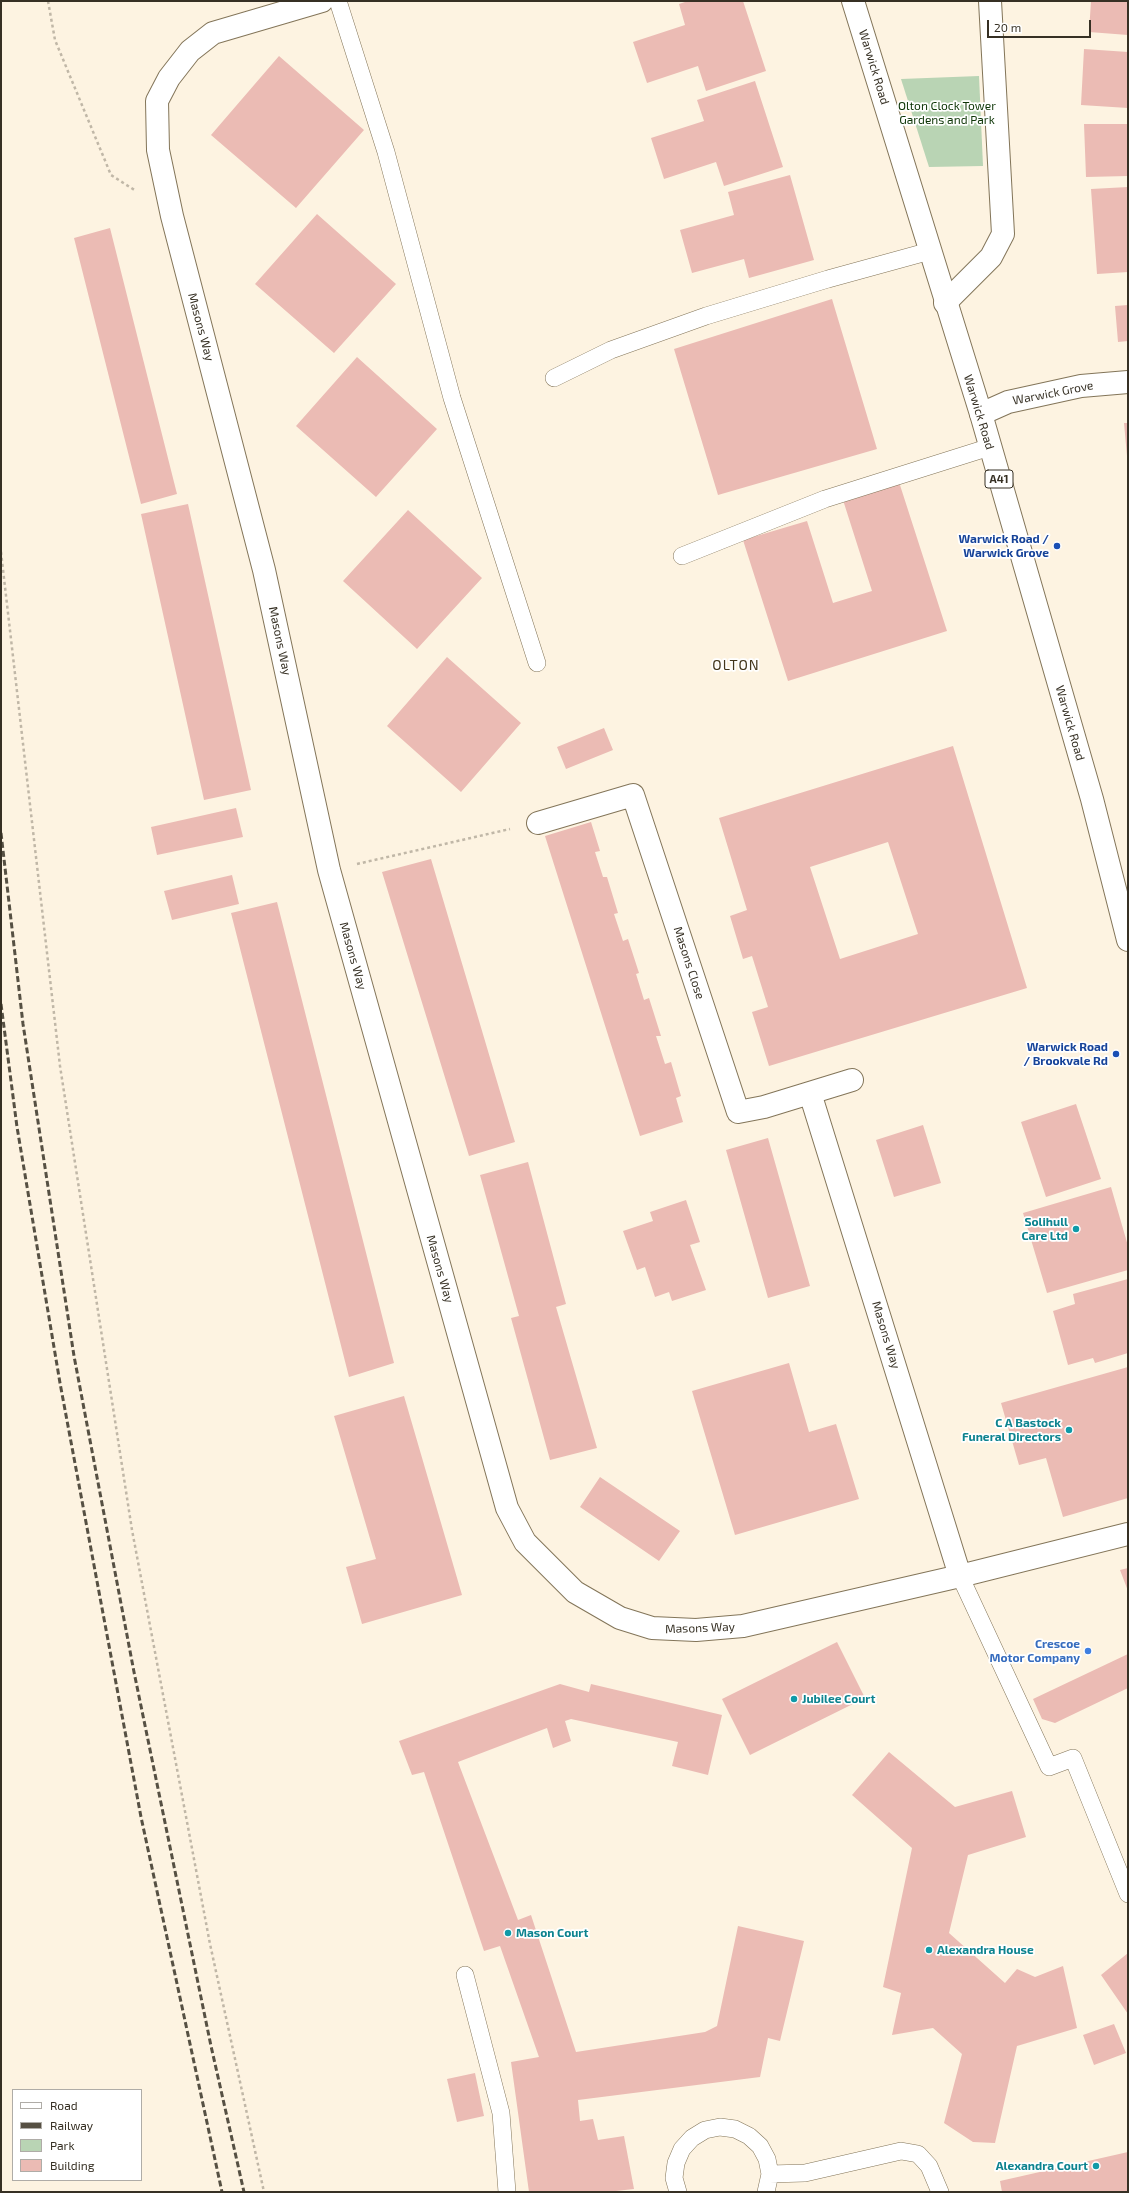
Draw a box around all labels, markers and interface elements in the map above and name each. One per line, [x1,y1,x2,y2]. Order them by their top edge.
scale bar [989,12,1093,38]
text: 20 m [994,20,1021,34]
street label: Warwick Road [856,28,892,106]
park label: Olton Clock Tower Gardens and Park [898,99,996,127]
street label: Masons Way [185,291,217,363]
street label: Warwick Road [961,373,997,451]
street label: Warwick Grove [1011,378,1095,408]
road number: A41 [985,470,1013,488]
place label: Warwick Road / Warwick Grove [959,532,1049,560]
marker: Warwick Road / Warwick Grove [1052,541,1062,551]
street label: Masons Way [266,605,294,677]
district label: OLTON [712,657,760,673]
street label: Warwick Road [1052,684,1088,762]
street label: Masons Way [336,920,370,992]
street label: Masons Close [670,925,708,1001]
place label: Warwick Road / Brookvale Rd [1023,1040,1108,1068]
marker: Warwick Road / Brookvale Rd [1111,1049,1121,1059]
place label: Solihull Care Ltd [1022,1215,1068,1243]
marker: Solihull Care Ltd [1071,1224,1081,1234]
street label: Masons Way [423,1233,457,1305]
street label: Masons Way [869,1299,903,1371]
place label: C A Bastock Funeral Directors [962,1416,1061,1444]
marker: C A Bastock Funeral Directors [1064,1425,1074,1435]
street label: Masons Way [665,1620,735,1636]
place label: Crescoe Motor Company [990,1637,1080,1665]
marker: Crescoe Motor Company [1083,1646,1093,1656]
place label: Jubilee Court [802,1692,875,1706]
marker: Jubilee Court [789,1694,799,1704]
place label: Mason Court [516,1926,588,1940]
marker: Mason Court [503,1928,513,1938]
place label: Alexandra House [937,1943,1034,1957]
marker: Alexandra House [924,1945,934,1955]
legend [12,2089,142,2181]
text: Road [50,2098,78,2112]
text: Railway [50,2118,93,2132]
text: Park [50,2138,75,2152]
text: Building [50,2158,94,2172]
place label: Alexandra Court [996,2159,1088,2173]
marker: Alexandra Court [1091,2161,1101,2171]

